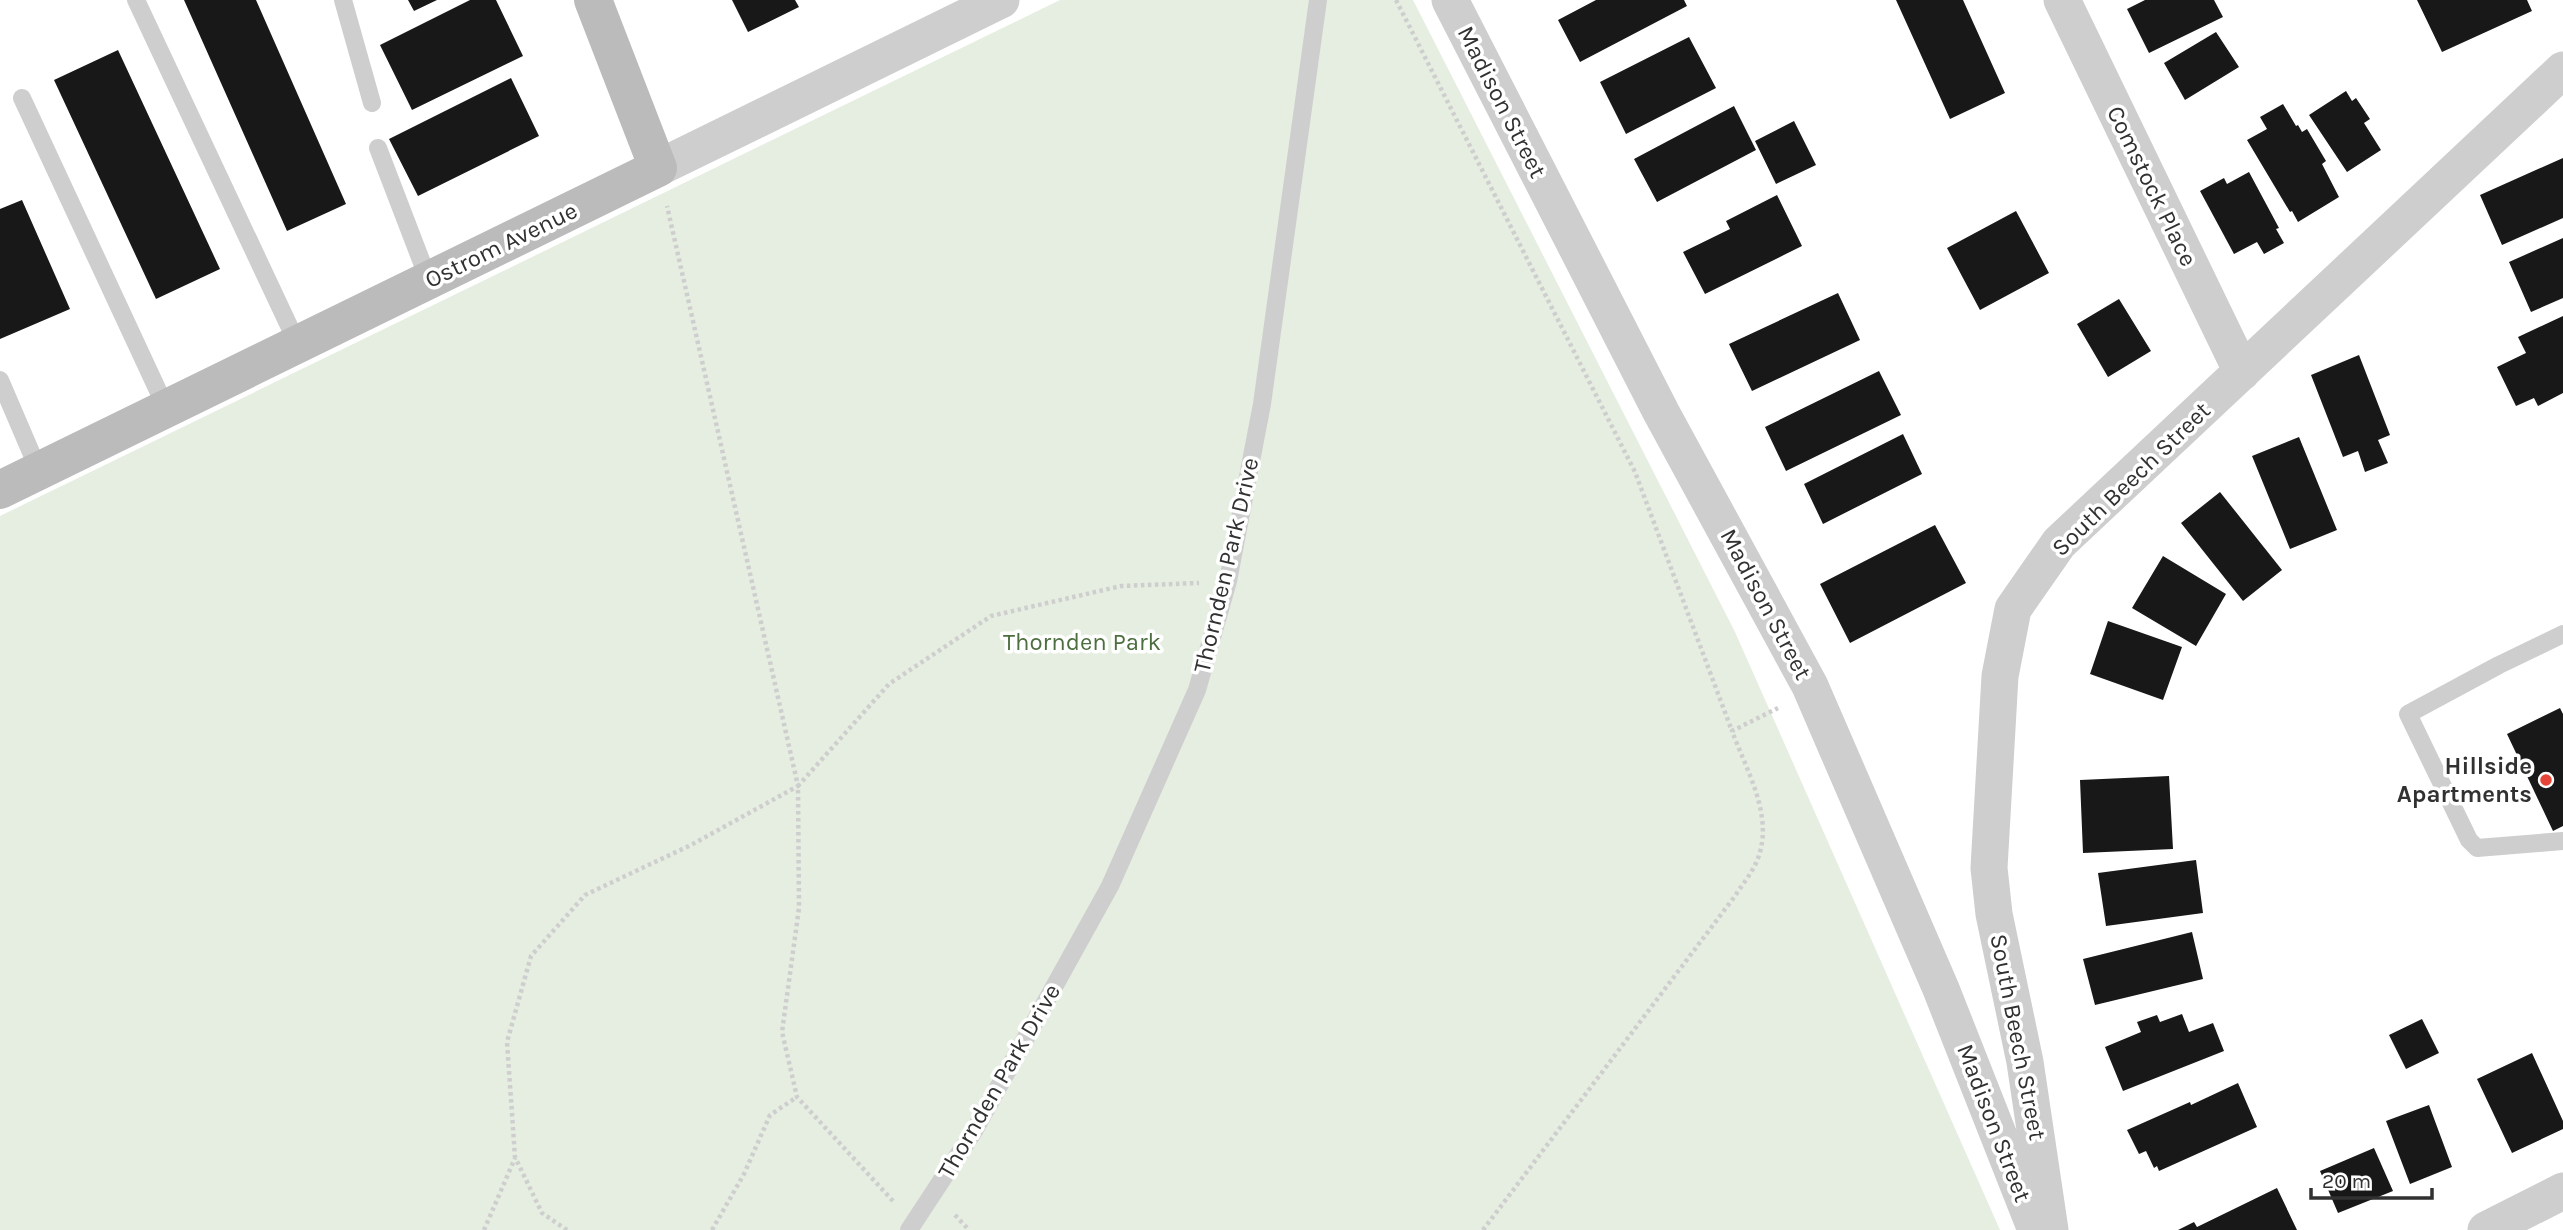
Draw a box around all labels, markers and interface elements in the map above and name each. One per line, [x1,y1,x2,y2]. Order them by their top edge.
street label: Madison Street [1452,21,1552,183]
street label: Comstock Place [2101,101,2203,271]
street label: Ostrom Avenue [420,196,582,294]
street label: South Beech Street [2046,396,2216,562]
street label: Thornden Park Drive [1188,455,1264,675]
street label: Madison Street [1715,524,1817,684]
park label: Thornden Park [1003,628,1161,656]
place label: Hillside Apartments [2397,752,2532,808]
marker: Hillside Apartments [2538,772,2554,788]
street label: South Beech Street [1984,932,2052,1142]
street label: Thornden Park Drive [932,979,1066,1183]
street label: Madison Street [1951,1040,2037,1206]
scale bar [2311,1156,2432,1200]
text: 20 m [2322,1169,2371,1193]

